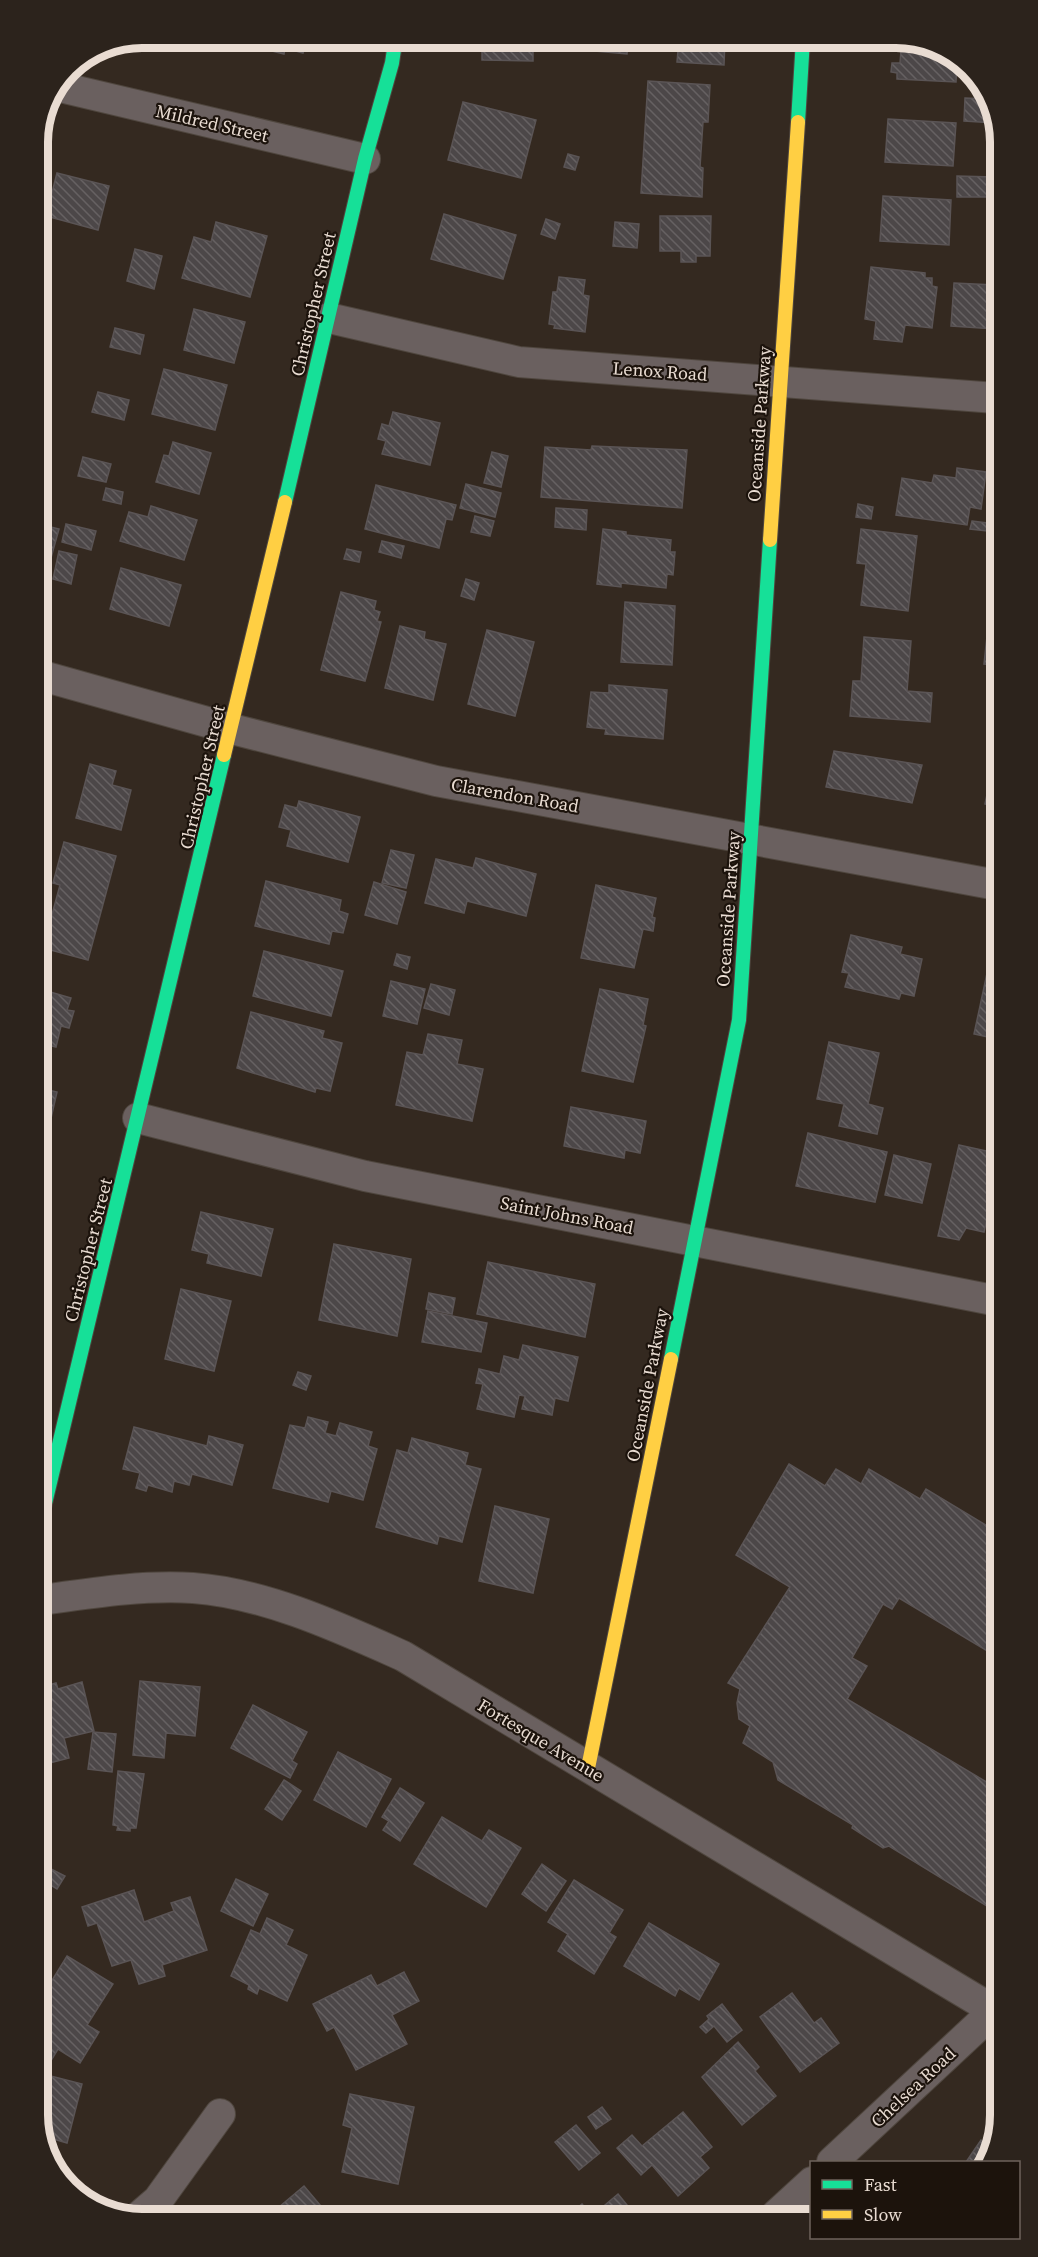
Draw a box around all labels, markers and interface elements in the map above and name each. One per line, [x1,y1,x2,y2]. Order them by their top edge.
street label: Mildred Street [153,98,271,148]
street label: Christopher Street [284,229,342,379]
street label: Oceanside Parkway [741,345,777,503]
street label: Lenox Road [612,355,708,387]
street label: Christopher Street [173,702,231,852]
street label: Clarendon Road [449,771,581,819]
street label: Oceanside Parkway [710,830,746,988]
street label: Christopher Street [58,1175,118,1324]
street label: Saint Johns Road [498,1190,636,1240]
street label: Oceanside Parkway [620,1305,674,1464]
street label: Fortesque Avenue [473,1692,609,1788]
street label: Chelsea Road [865,2041,961,2133]
legend [810,2161,1020,2239]
text: Fast [864,2172,897,2197]
text: Slow [864,2202,902,2227]

